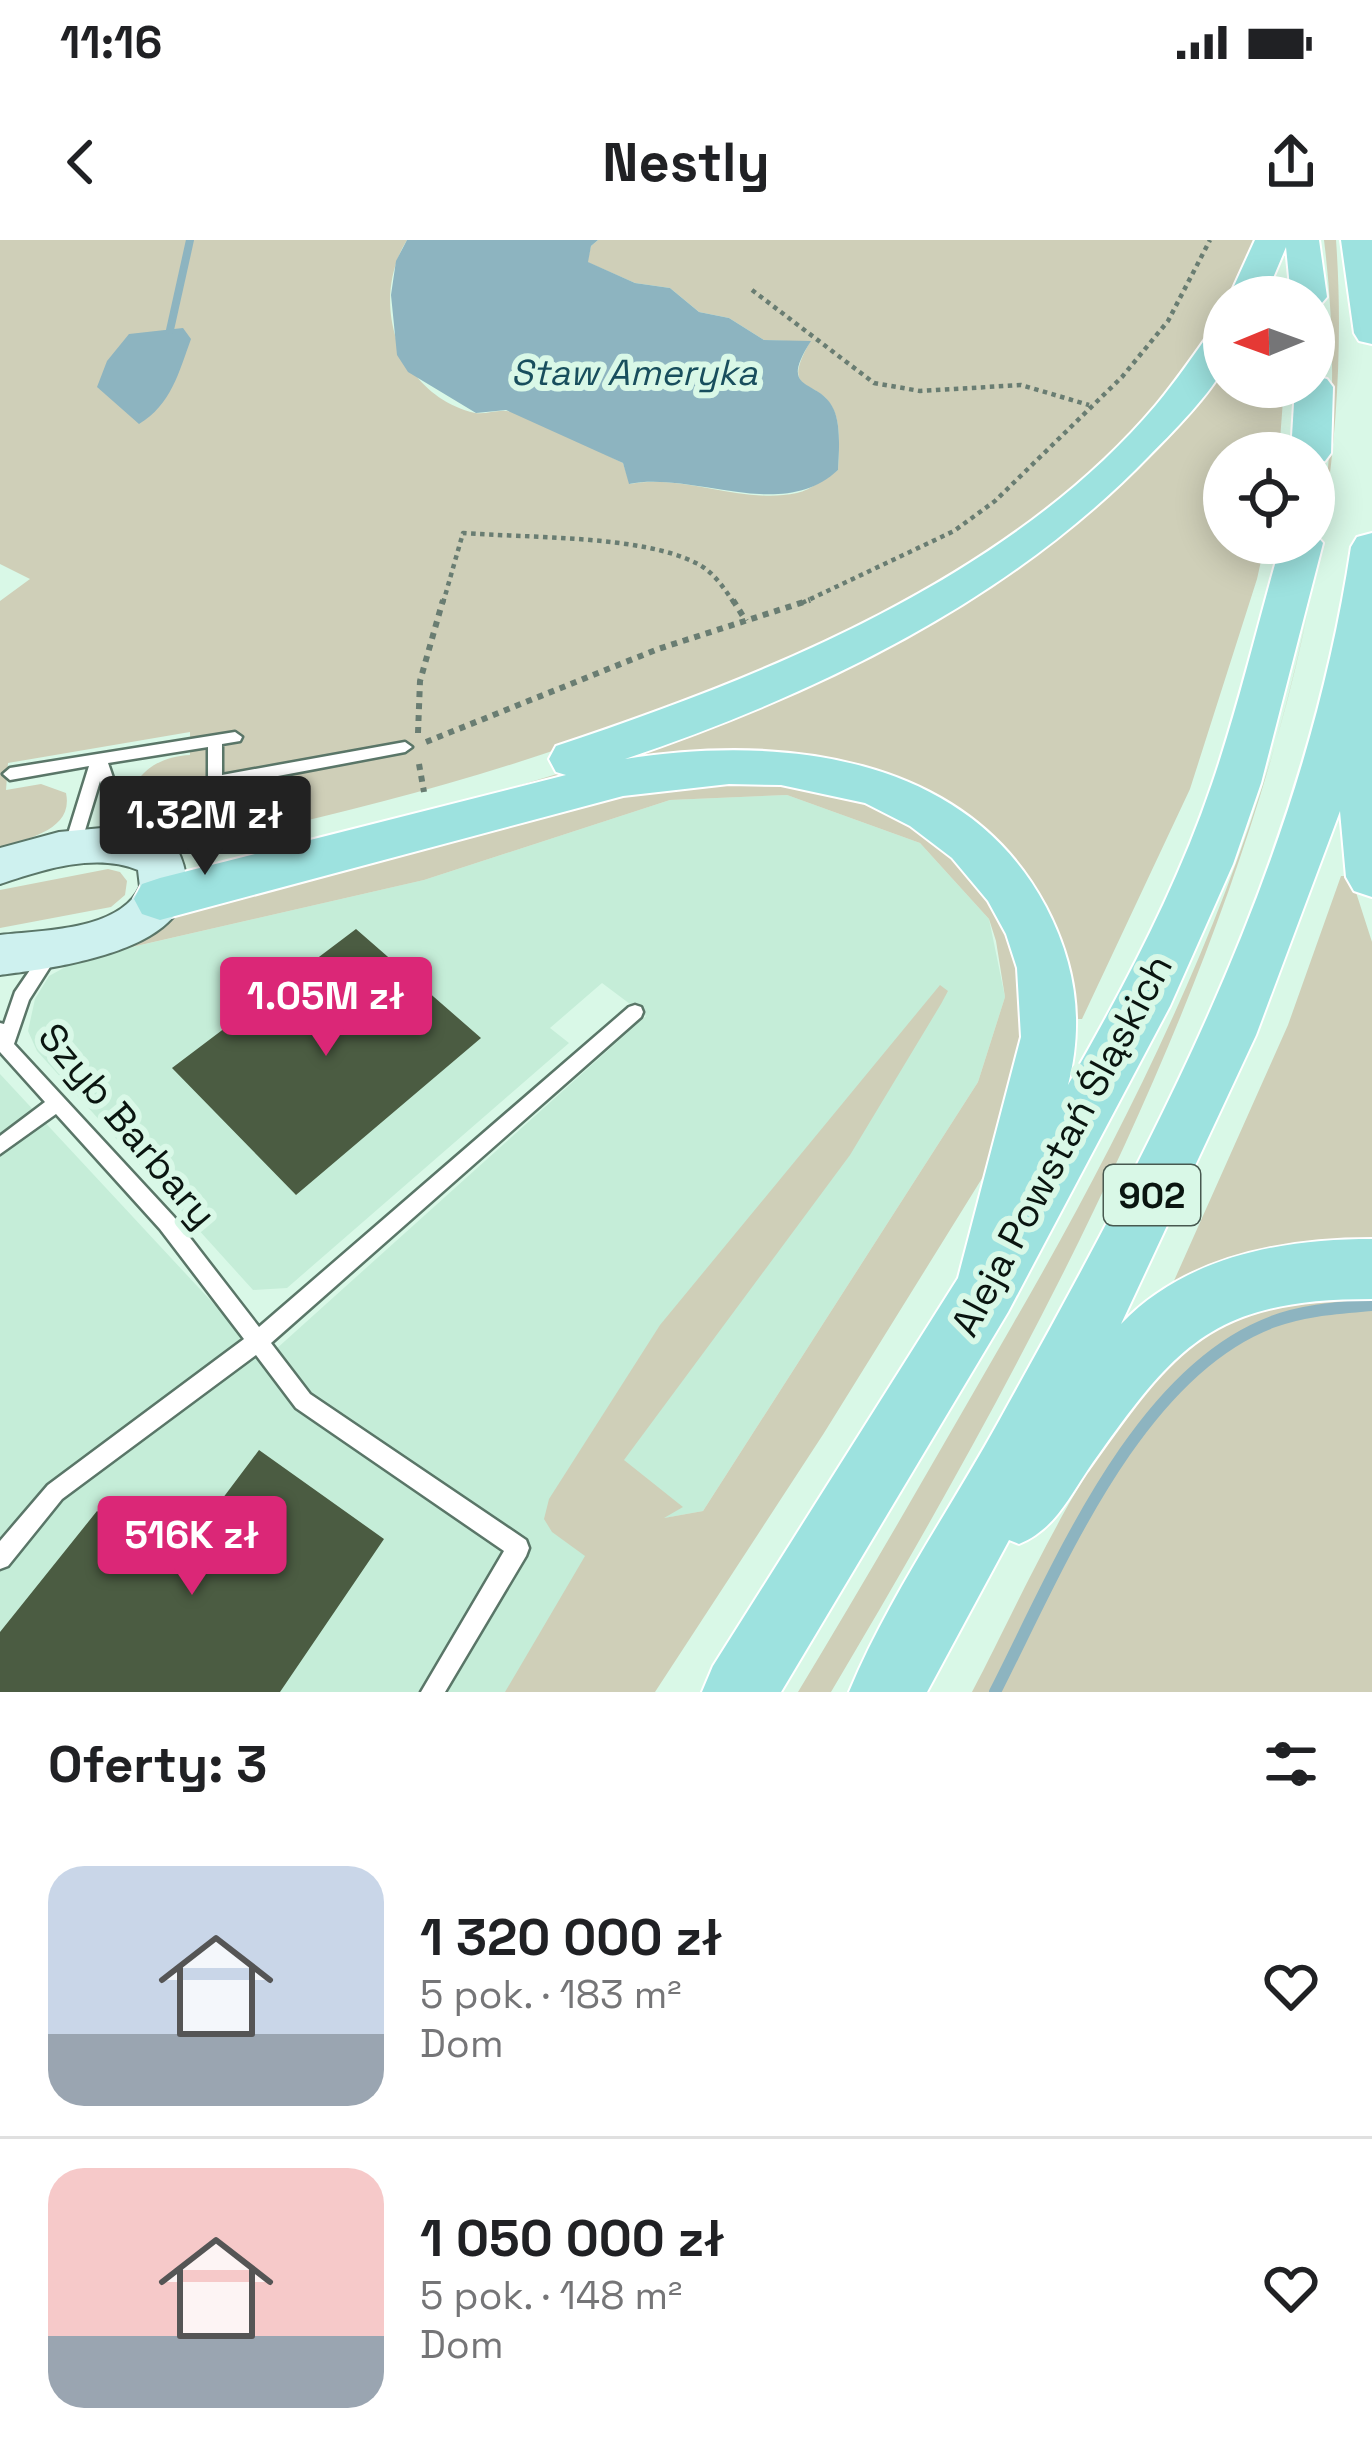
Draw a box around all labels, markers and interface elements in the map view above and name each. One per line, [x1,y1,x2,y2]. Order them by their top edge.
text: 11:16 [60,14,162,71]
text: Nestly [602,128,770,197]
icon: back [48,129,114,195]
icon: share [1258,129,1324,195]
north arrow [1203,276,1335,408]
map controls [1203,276,1335,564]
water label: Staw Ameryka [511,350,758,396]
button: locate [1203,432,1335,564]
pin: 1.32M zł [81,776,329,878]
text: 1.32M zł [127,790,283,839]
street label: Aleja Powstań Śląskich [940,946,1183,1344]
pin: 1.05M zł [202,957,450,1059]
text: 1.05M zł [247,971,405,1020]
street label: Szyb Barbary [28,1013,227,1238]
road number: 902 [1104,1165,1200,1225]
pin: 516K zł [81,1496,303,1598]
text: 516K zł [125,1510,259,1559]
icon: filters [1258,1731,1324,1797]
text: Oferty: 3 [48,1732,267,1797]
text: 1 320 000 zł [420,1905,723,1970]
icon: home [144,1914,288,2058]
icon: heart [1258,1953,1324,2019]
text: 5 pok. · 183 m² [420,1970,682,2019]
text: Dom [420,2019,504,2068]
text: 1 050 000 zł [420,2206,725,2271]
icon: home [144,2216,288,2360]
icon: heart [1258,2255,1324,2321]
text: 5 pok. · 148 m² [420,2271,682,2320]
text: Dom [420,2320,504,2369]

